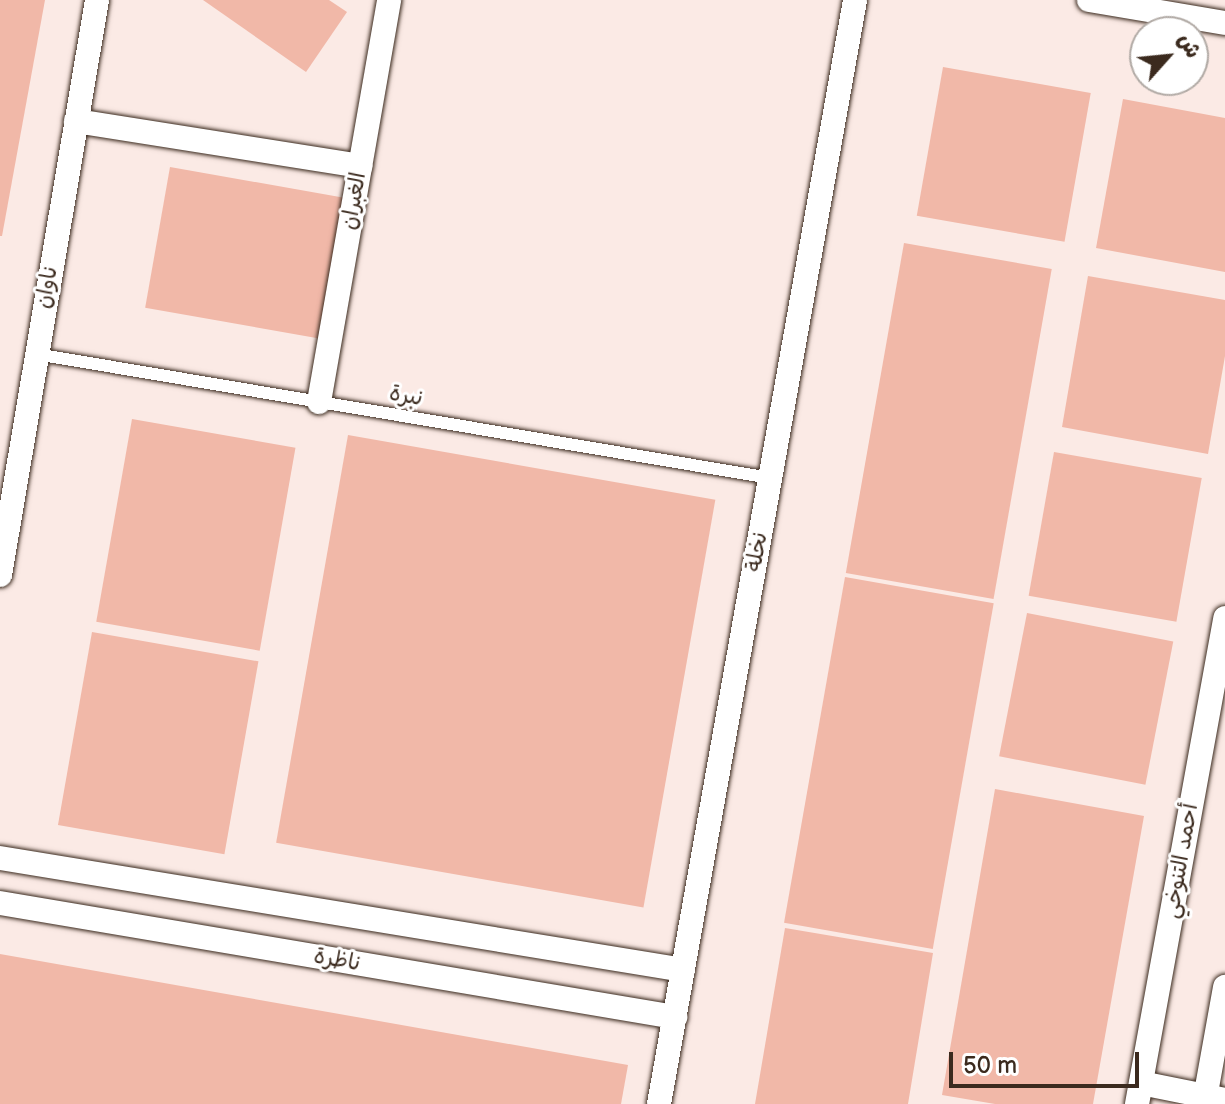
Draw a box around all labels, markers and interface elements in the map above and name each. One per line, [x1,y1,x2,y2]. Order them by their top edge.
north arrow [1129,16,1209,96]
text: ش [1172,29,1207,63]
street label: الغبران [336,170,372,232]
street label: ناوان [30,263,64,311]
street label: نبرة [387,380,425,412]
street label: نخلة [741,530,773,574]
street label: أحمد التنوخي [1158,802,1204,920]
street label: ناظرة [312,943,362,977]
scale bar [953,1036,1143,1086]
text: 50 m [963,1051,1017,1080]

